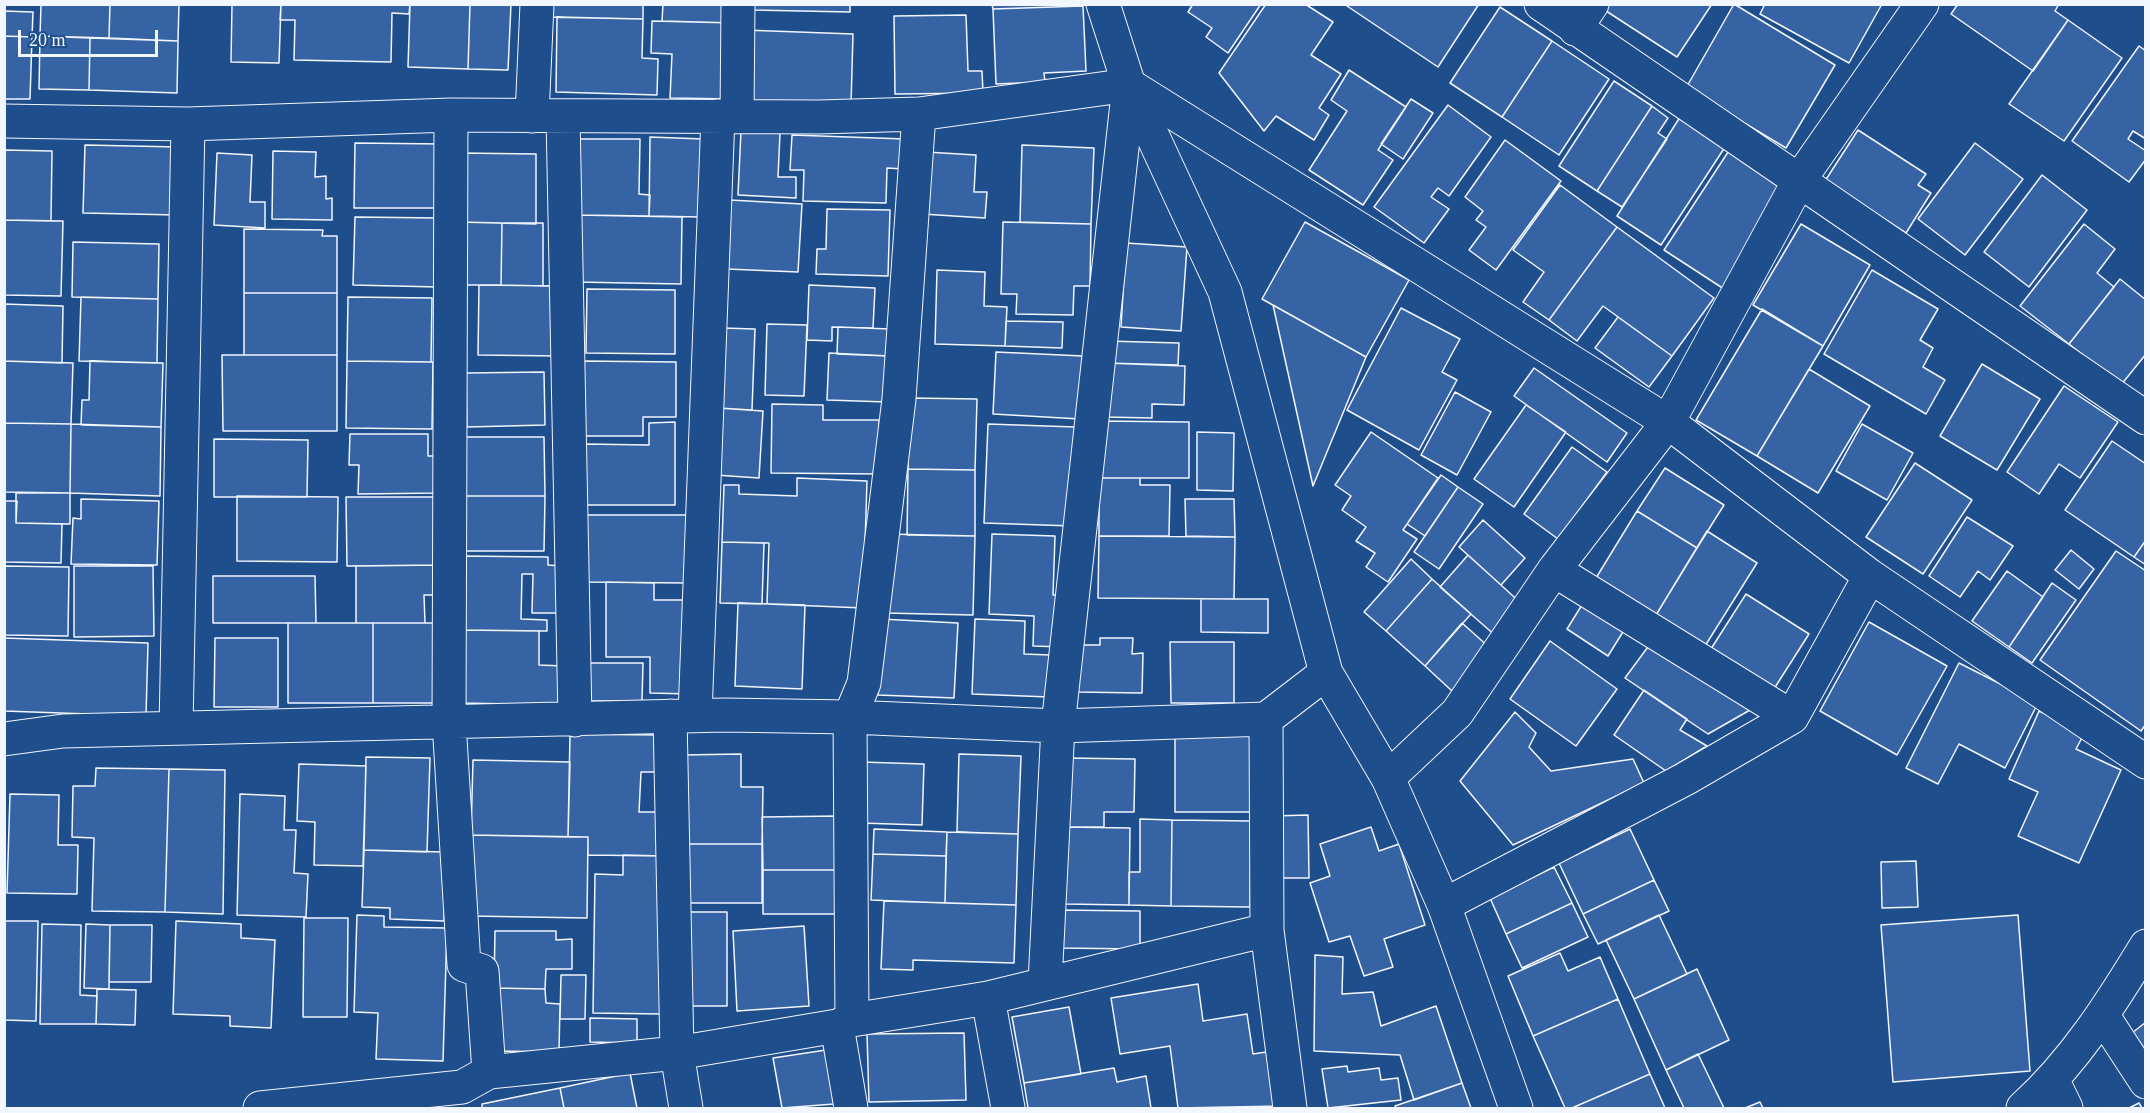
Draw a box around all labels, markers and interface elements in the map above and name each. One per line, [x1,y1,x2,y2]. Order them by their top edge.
scale bar [21,18,160,56]
text: 20 m [29,30,66,50]

